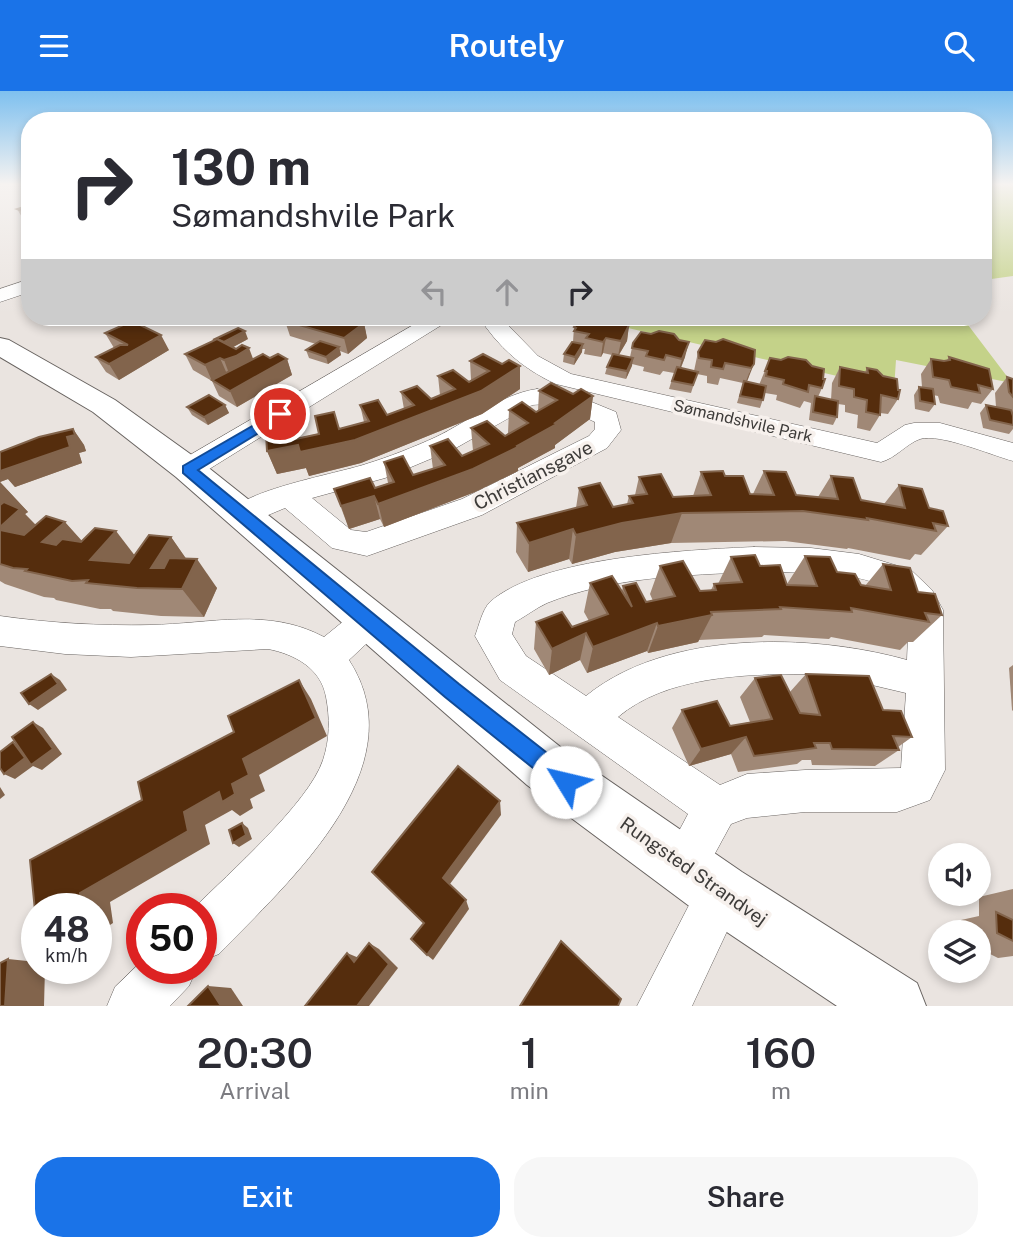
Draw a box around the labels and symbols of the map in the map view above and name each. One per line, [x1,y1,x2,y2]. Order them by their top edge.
pin [250,384,310,444]
street label: Sømandshvile Park [672,396,814,446]
street label: Christiansgave [470,436,596,514]
position arrow [529,745,603,819]
street label: Rungsted Strandvej [616,812,772,930]
speed limit sign: 50 [126,893,217,984]

